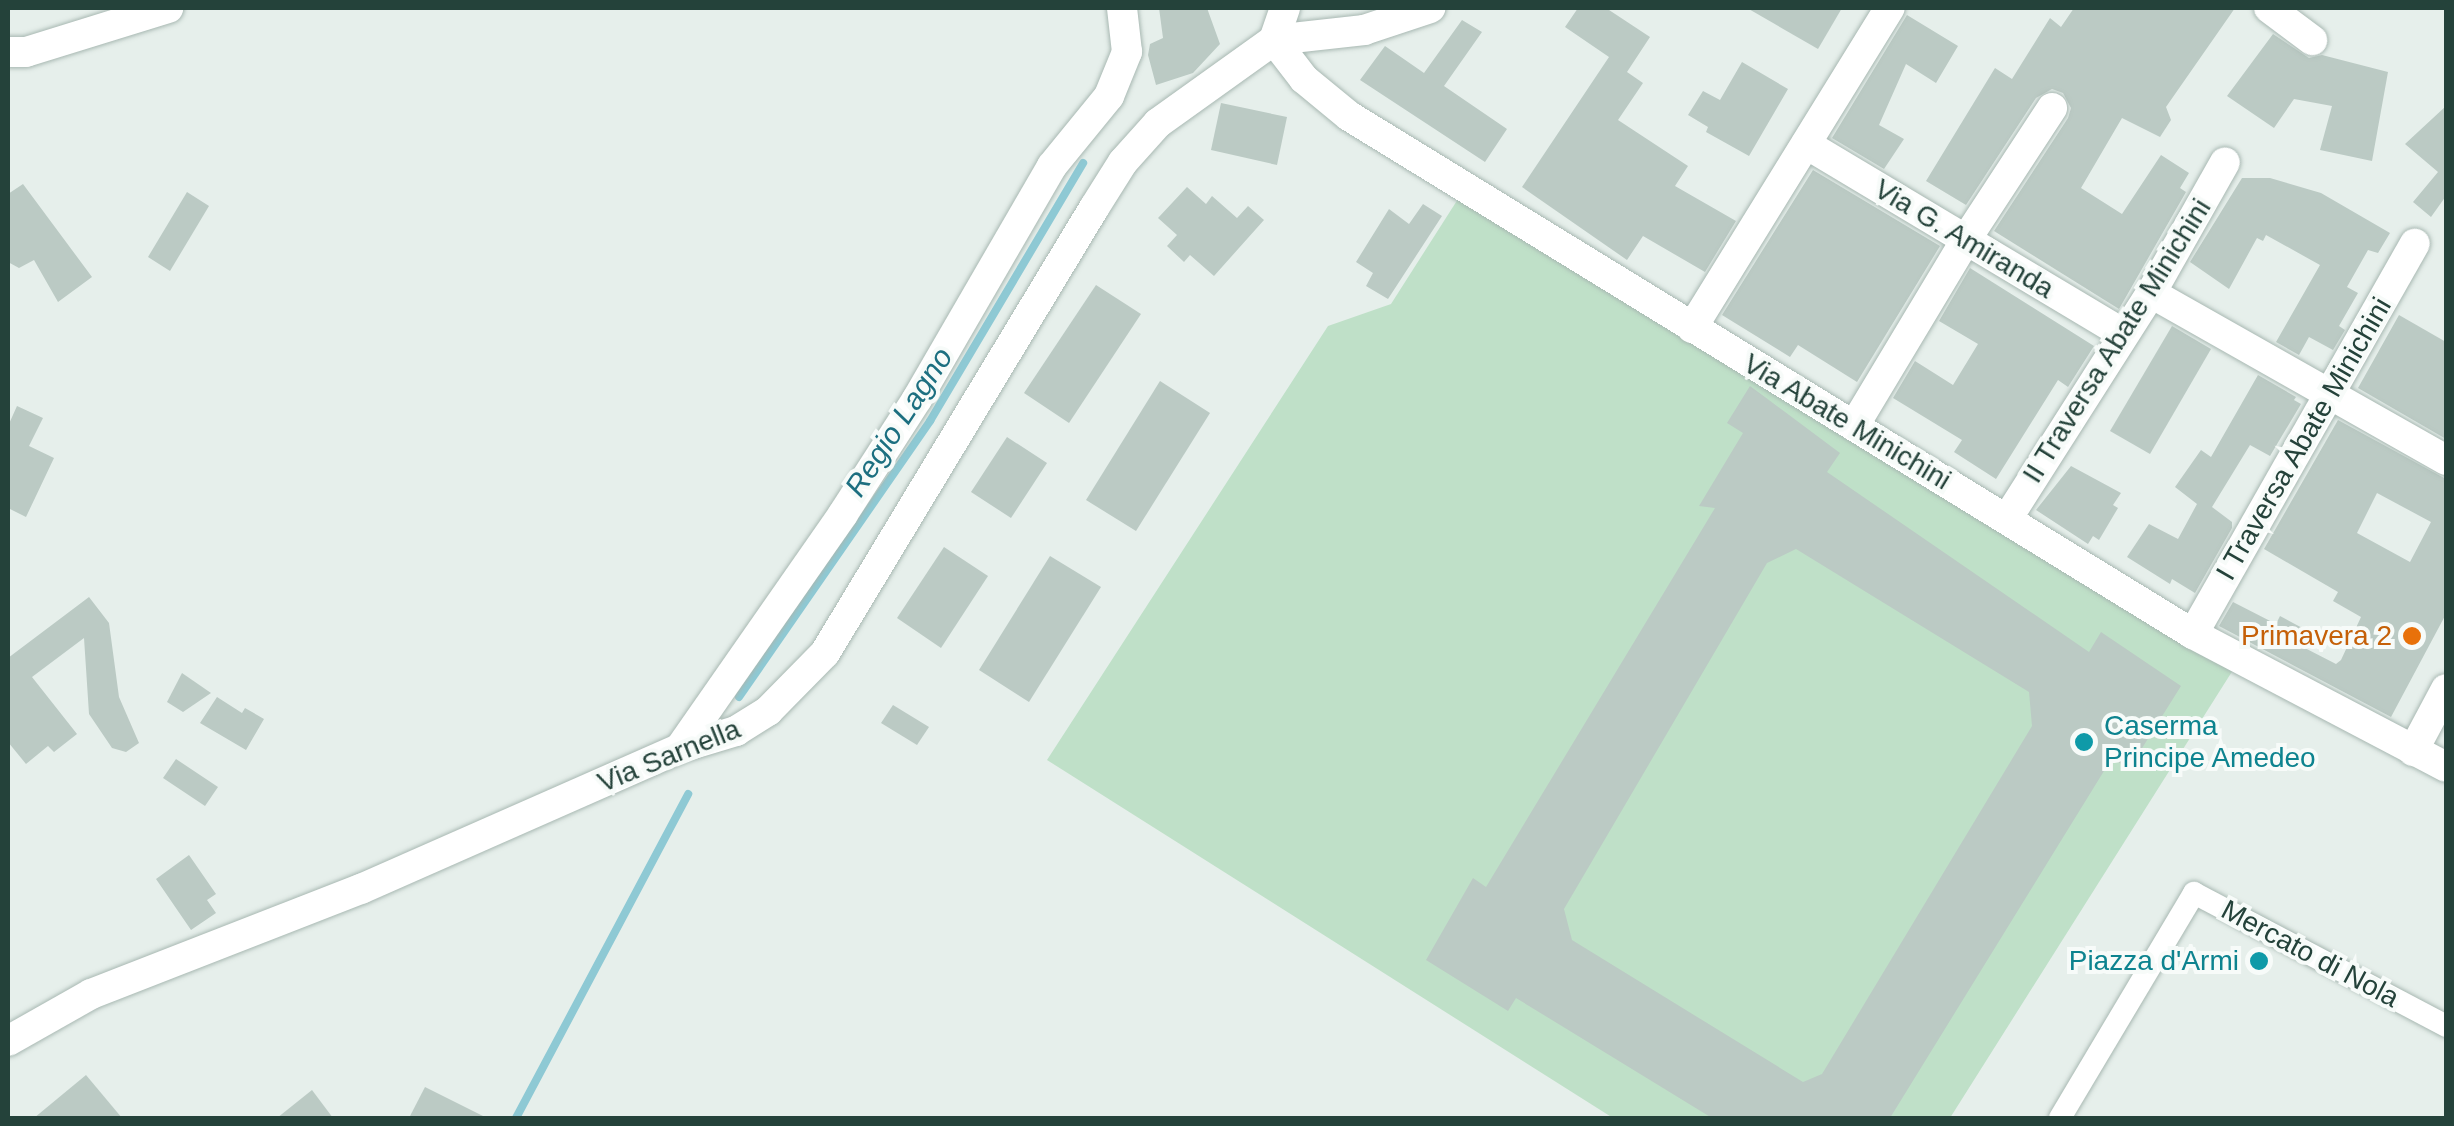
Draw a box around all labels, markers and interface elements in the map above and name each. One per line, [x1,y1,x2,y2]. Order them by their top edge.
street label: Via G. Amiranda [1868,172,2060,306]
street label: II Traversa Abate Minichini [2015,192,2219,490]
street label: I Traversa Abate Minichini [2209,291,2399,587]
water label: Regio Lagno [838,341,960,503]
street label: Via Abate Minichini [1737,346,1957,498]
place label: Primavera 2 [2241,619,2392,653]
marker: Primavera 2 [2401,625,2423,647]
place label: Caserma Principe Amedeo [2104,709,2317,775]
street label: Via Sarnella [593,712,745,800]
marker: Caserma Principe Amedeo [2073,731,2095,753]
street label: Mercato di Nola [2216,893,2404,1015]
place label: Piazza d'Armi [2069,944,2239,978]
marker: Piazza d'Armi [2248,950,2270,972]

